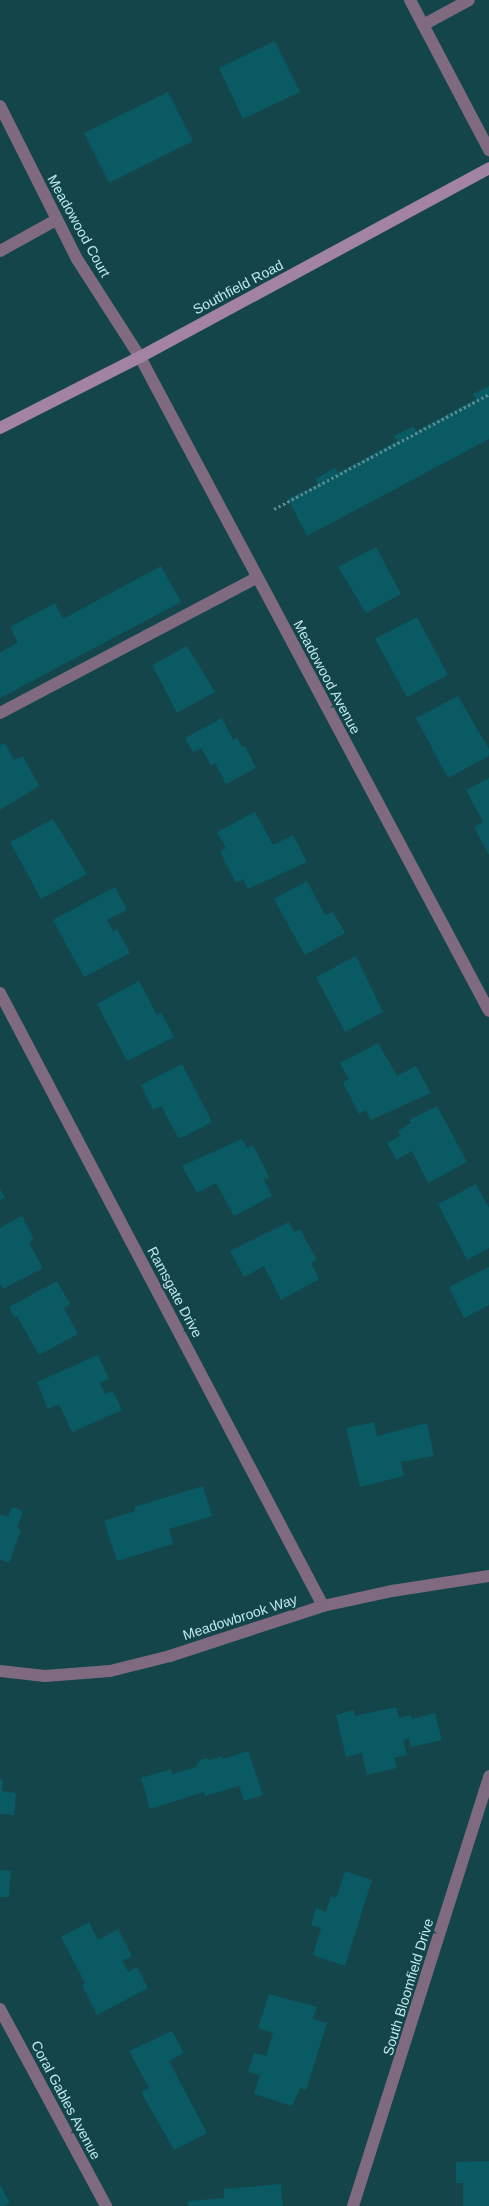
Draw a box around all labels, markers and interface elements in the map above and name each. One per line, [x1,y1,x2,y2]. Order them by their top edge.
street label: Meadowood Court [44,172,114,280]
street label: Southfield Road [190,256,286,318]
street label: Meadowood Avenue [290,617,364,737]
street label: Ramsgate Drive [144,1244,206,1340]
street label: Meadowbrook Way [181,1591,299,1643]
street label: South Bloomfield Drive [379,1916,437,2058]
street label: Coral Gables Avenue [27,2037,105,2163]

